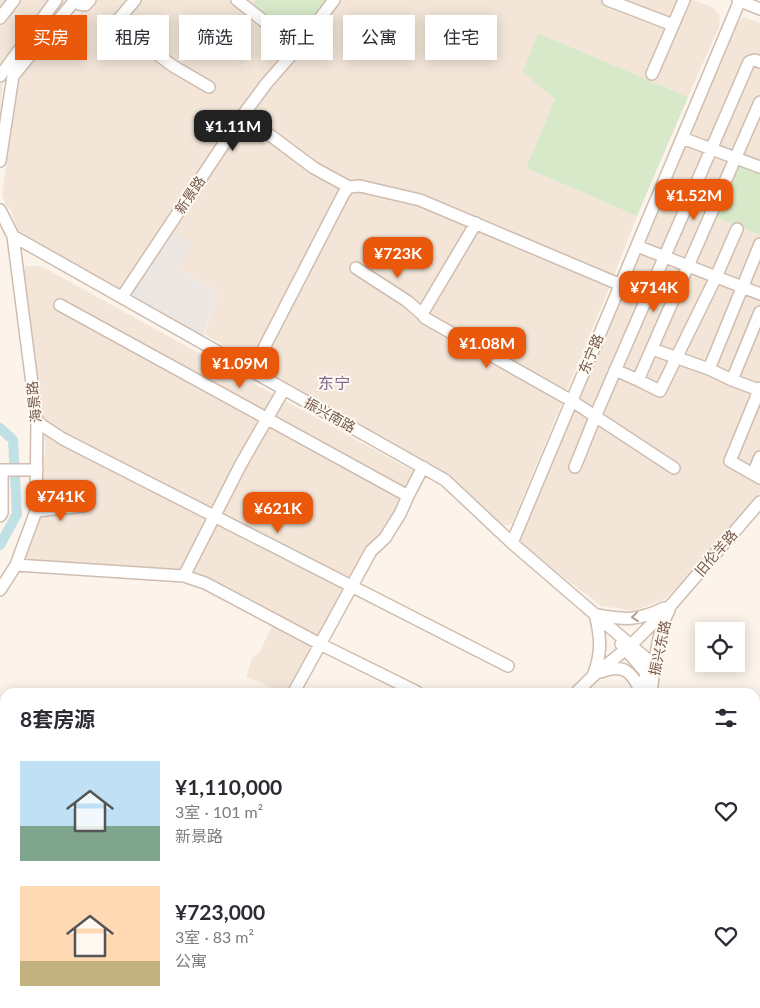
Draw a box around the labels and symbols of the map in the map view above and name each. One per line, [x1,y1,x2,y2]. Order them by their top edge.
pin: ¥1.11M [192,110,274,152]
street label: 新景路 [171,173,208,217]
pin: ¥1.52M [653,178,735,221]
pin: ¥723K [363,236,433,279]
pin: ¥714K [619,270,689,313]
pin: ¥1.08M [446,326,528,369]
street label: 东宁路 [575,331,607,376]
pin: ¥1.09M [199,346,281,389]
district label: 东宁 [318,373,350,392]
street label: 海景路 [23,380,44,424]
street label: 振兴南路 [302,394,359,436]
pin: ¥741K [26,480,96,522]
pin: ¥621K [243,492,313,534]
street label: 旧伦羊路 [691,526,740,579]
one-way arrow [630,611,638,622]
street label: 振兴东路 [645,619,674,677]

